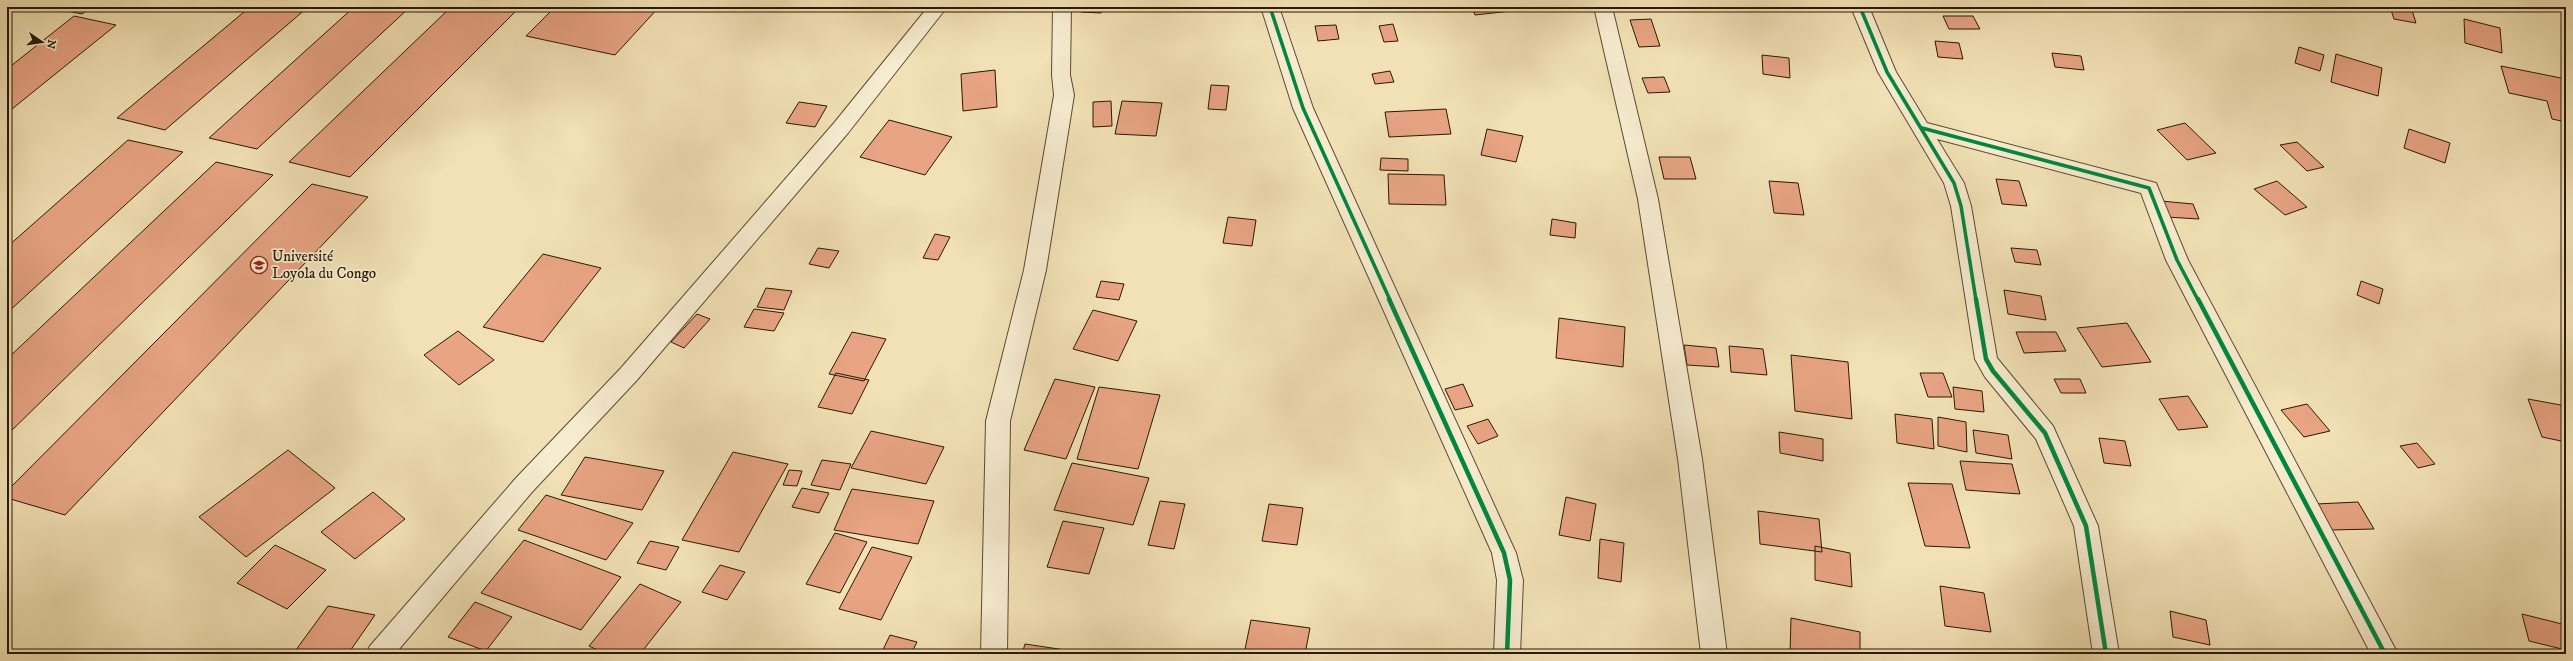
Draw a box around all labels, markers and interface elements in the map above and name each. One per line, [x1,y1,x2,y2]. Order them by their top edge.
north arrow [22,22,62,62]
text: N [43,38,59,50]
place label: Université Loyola du Congo [272,247,376,283]
school or university icon: Université Loyola du Congo [249,255,269,275]

